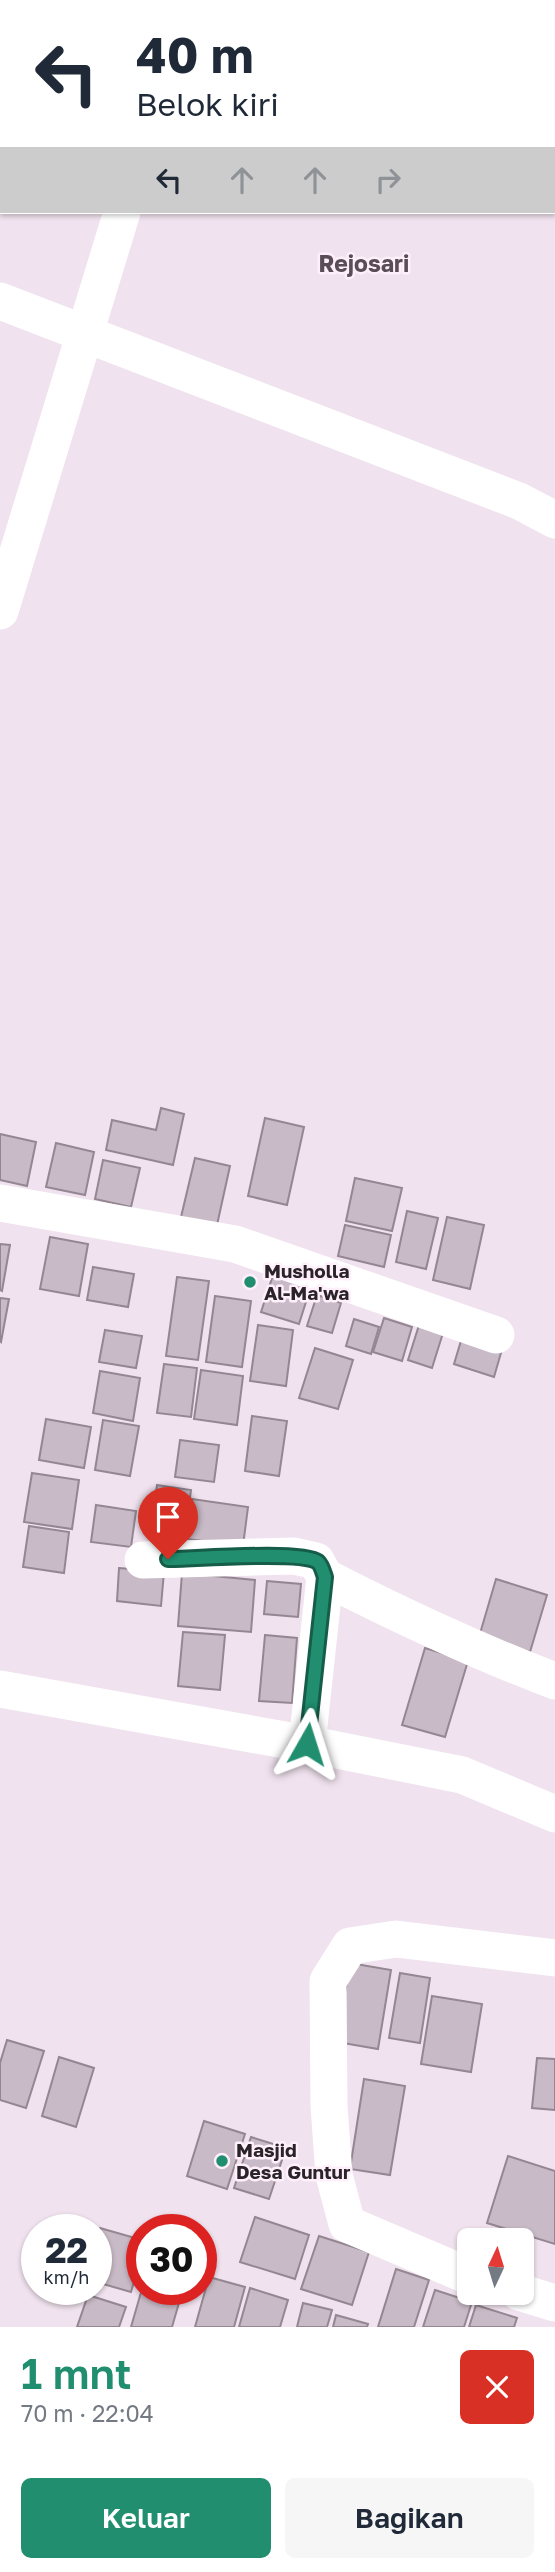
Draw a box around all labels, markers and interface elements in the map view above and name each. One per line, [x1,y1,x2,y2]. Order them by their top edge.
text: 40 m [136,25,254,84]
icon: left [21,28,112,119]
text: Belok kiri [136,85,279,123]
icon: left [150,161,188,199]
icon: ahead [223,161,261,199]
icon: ahead [296,161,334,199]
icon: right [369,161,407,199]
district label: Rejosari [319,249,409,277]
place label: Musholla Al-Ma'wa [264,1259,350,1304]
marker: Musholla Al-Ma'wa [242,1274,258,1290]
pin [138,1487,198,1559]
icon: arrive [149,1498,187,1536]
position arrow [270,1707,344,1781]
place label: Masjid Desa Guntur [236,2138,351,2183]
marker: Masjid Desa Guntur [214,2153,230,2169]
speed limit sign: 30 [126,2214,217,2305]
north arrow [457,2228,534,2305]
map controls [457,2228,534,2305]
text: 22 [45,2229,88,2271]
text: km/h [44,2266,89,2288]
text: 1 mnt [21,2348,132,2398]
button: close [460,2350,534,2424]
text: 70 m · 22:04 [21,2399,154,2427]
button: Keluar [21,2478,271,2558]
button: Bagikan [285,2478,534,2558]

